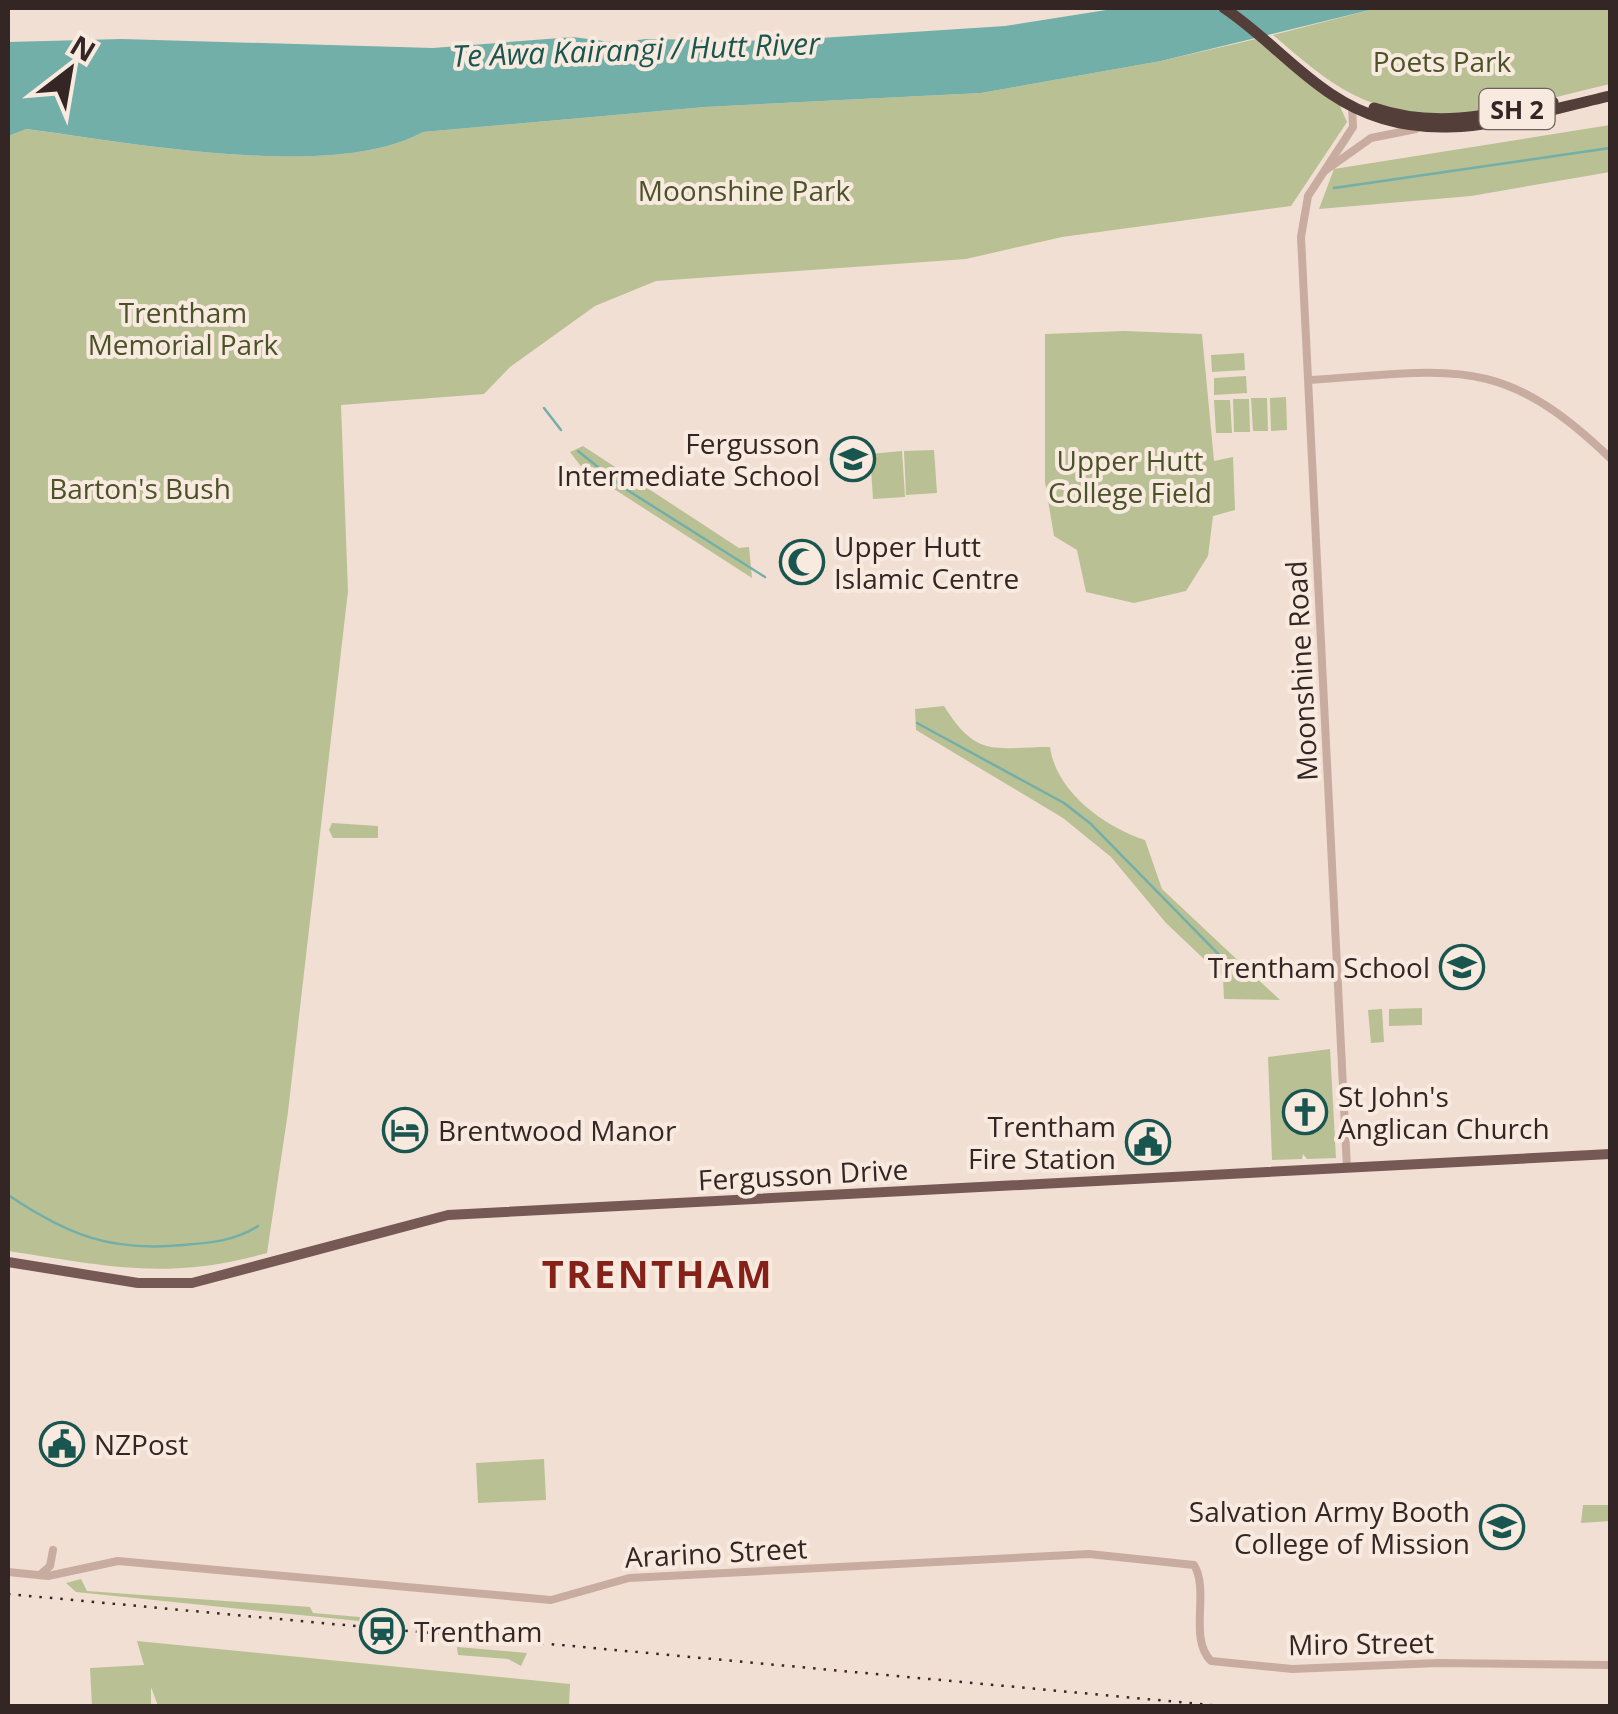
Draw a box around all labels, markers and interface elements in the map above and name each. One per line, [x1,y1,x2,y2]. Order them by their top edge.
north arrow [20,20,120,120]
water label: Te Awa Kairangi / Hutt River [451,22,822,76]
text: N [64,26,103,70]
park label: Poets Park [1373,42,1512,80]
road number: SH 2 [1480,89,1554,129]
park label: Moonshine Park [638,171,850,209]
park label: Trentham Memorial Park [88,293,279,363]
place label: Fergusson Intermediate School [557,424,820,494]
school or university icon: Fergusson Intermediate School [830,436,876,482]
park label: Upper Hutt College Field [1048,441,1212,511]
park label: Barton's Bush [49,469,231,507]
place label: Upper Hutt Islamic Centre [834,527,1019,597]
mosque icon: Upper Hutt Islamic Centre [779,539,825,585]
street label: Moonshine Road [1276,560,1326,782]
school or university icon: Trentham School [1439,944,1485,990]
place label: Trentham School [1208,948,1430,986]
place label: St John's Anglican Church [1338,1077,1550,1147]
church icon: St John's Anglican Church [1282,1089,1328,1135]
hotel icon: Brentwood Manor [382,1107,428,1153]
place label: Trentham Fire Station [968,1107,1116,1177]
place label: Brentwood Manor [438,1111,677,1149]
public building icon: Trentham Fire Station [1125,1119,1171,1165]
street label: Fergusson Drive [697,1150,909,1198]
district label: TRENTHAM [542,1247,774,1299]
public building icon: NZPost [39,1421,85,1467]
place label: NZPost [94,1425,188,1463]
place label: Salvation Army Booth College of Mission [1189,1492,1470,1562]
school or university icon: Salvation Army Booth College of Mission [1479,1504,1525,1550]
street label: Ararino Street [624,1528,808,1576]
station icon: Trentham [359,1608,405,1654]
place label: Trentham [414,1612,542,1650]
street label: Miro Street [1288,1623,1434,1663]

